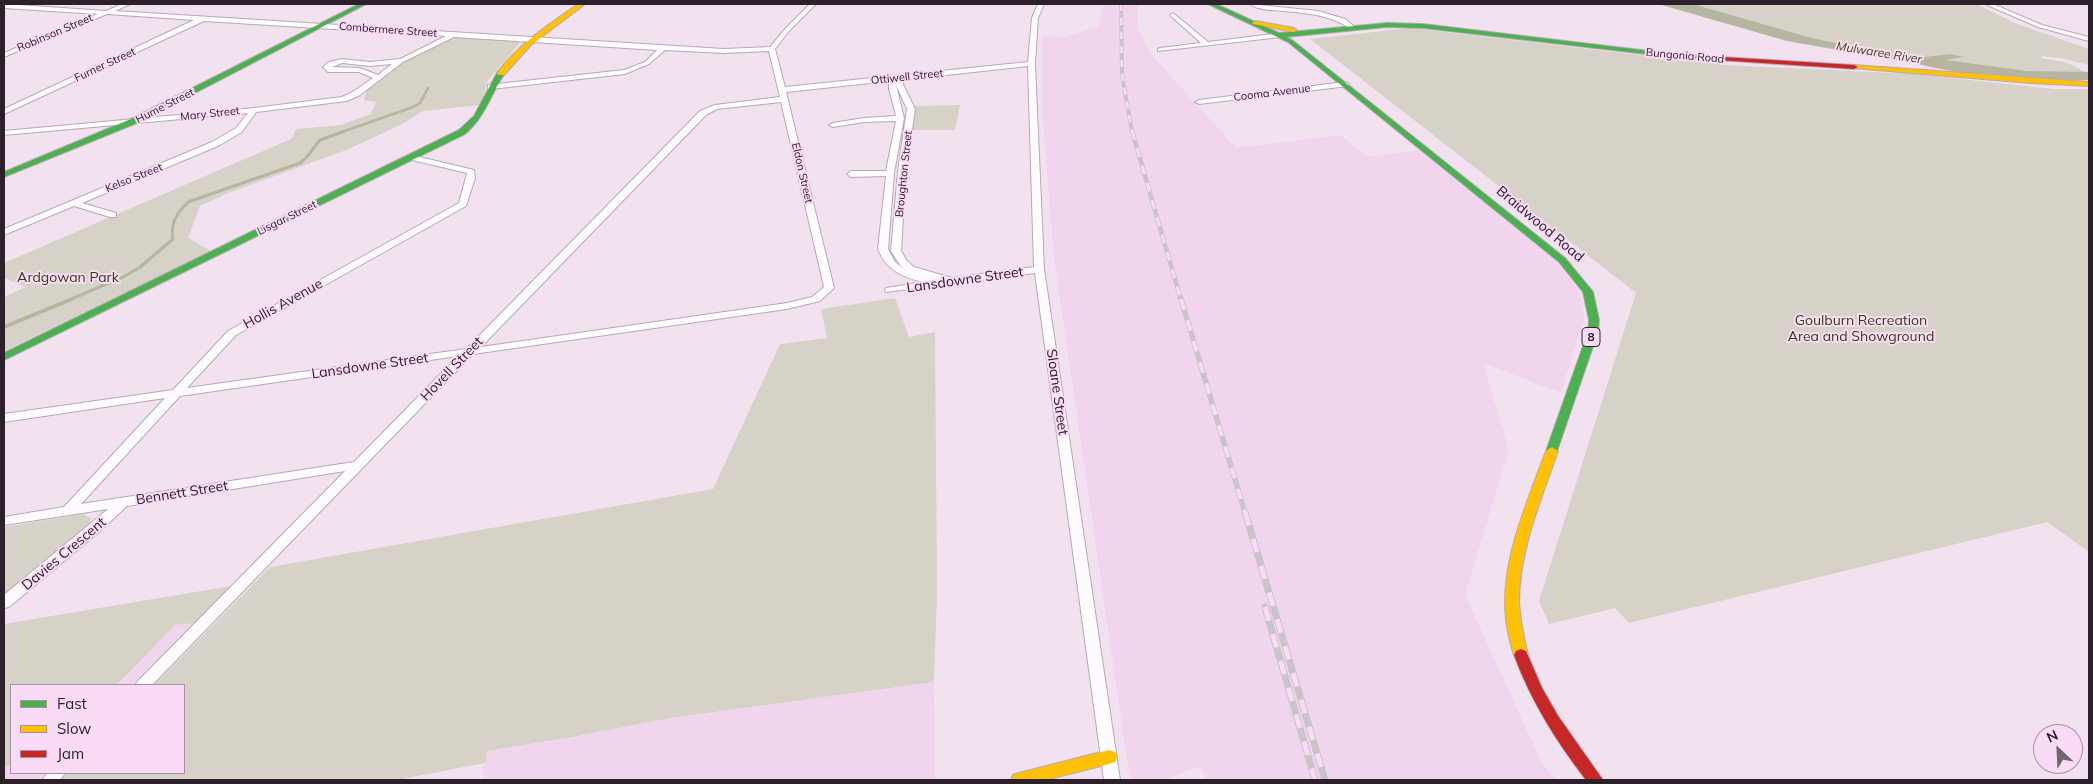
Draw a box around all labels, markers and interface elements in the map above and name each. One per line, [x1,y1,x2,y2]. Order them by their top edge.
street label: Robinson Street [15,11,95,55]
street label: Combermere Street [338,20,438,40]
water label: Mulwaree River [1835,39,1923,67]
street label: Furner Street [72,45,138,85]
street label: Bungonia Road [1645,46,1725,66]
street label: Ottiwell Street [870,67,944,87]
street label: Cooma Avenue [1233,82,1311,104]
street label: Hume Street [134,86,196,126]
street label: Mary Street [180,104,240,124]
street label: Broughton Street [893,130,915,218]
street label: Eldon Street [789,141,815,205]
street label: Kelso Street [103,161,165,195]
street label: Braidwood Road [1493,183,1587,265]
street label: Lisgar Street [255,198,319,238]
street label: Lansdowne Street [905,263,1025,297]
park label: Ardgowan Park [17,270,119,286]
street label: Hollis Avenue [240,275,326,333]
park label: Goulburn Recreation Area and Showground [1788,313,1934,346]
road number: 8 [1582,328,1600,347]
street label: Hovell Street [417,333,487,405]
street label: Sloane Street [1043,348,1071,436]
street label: Lansdowne Street [310,349,430,383]
street label: Bennett Street [135,477,229,509]
street label: Davies Crescent [19,514,109,594]
legend [10,684,185,774]
text: Fast [57,694,87,713]
text: Slow [57,719,91,738]
north arrow [2033,724,2083,774]
text: N [2043,726,2061,747]
text: Jam [57,744,84,763]

